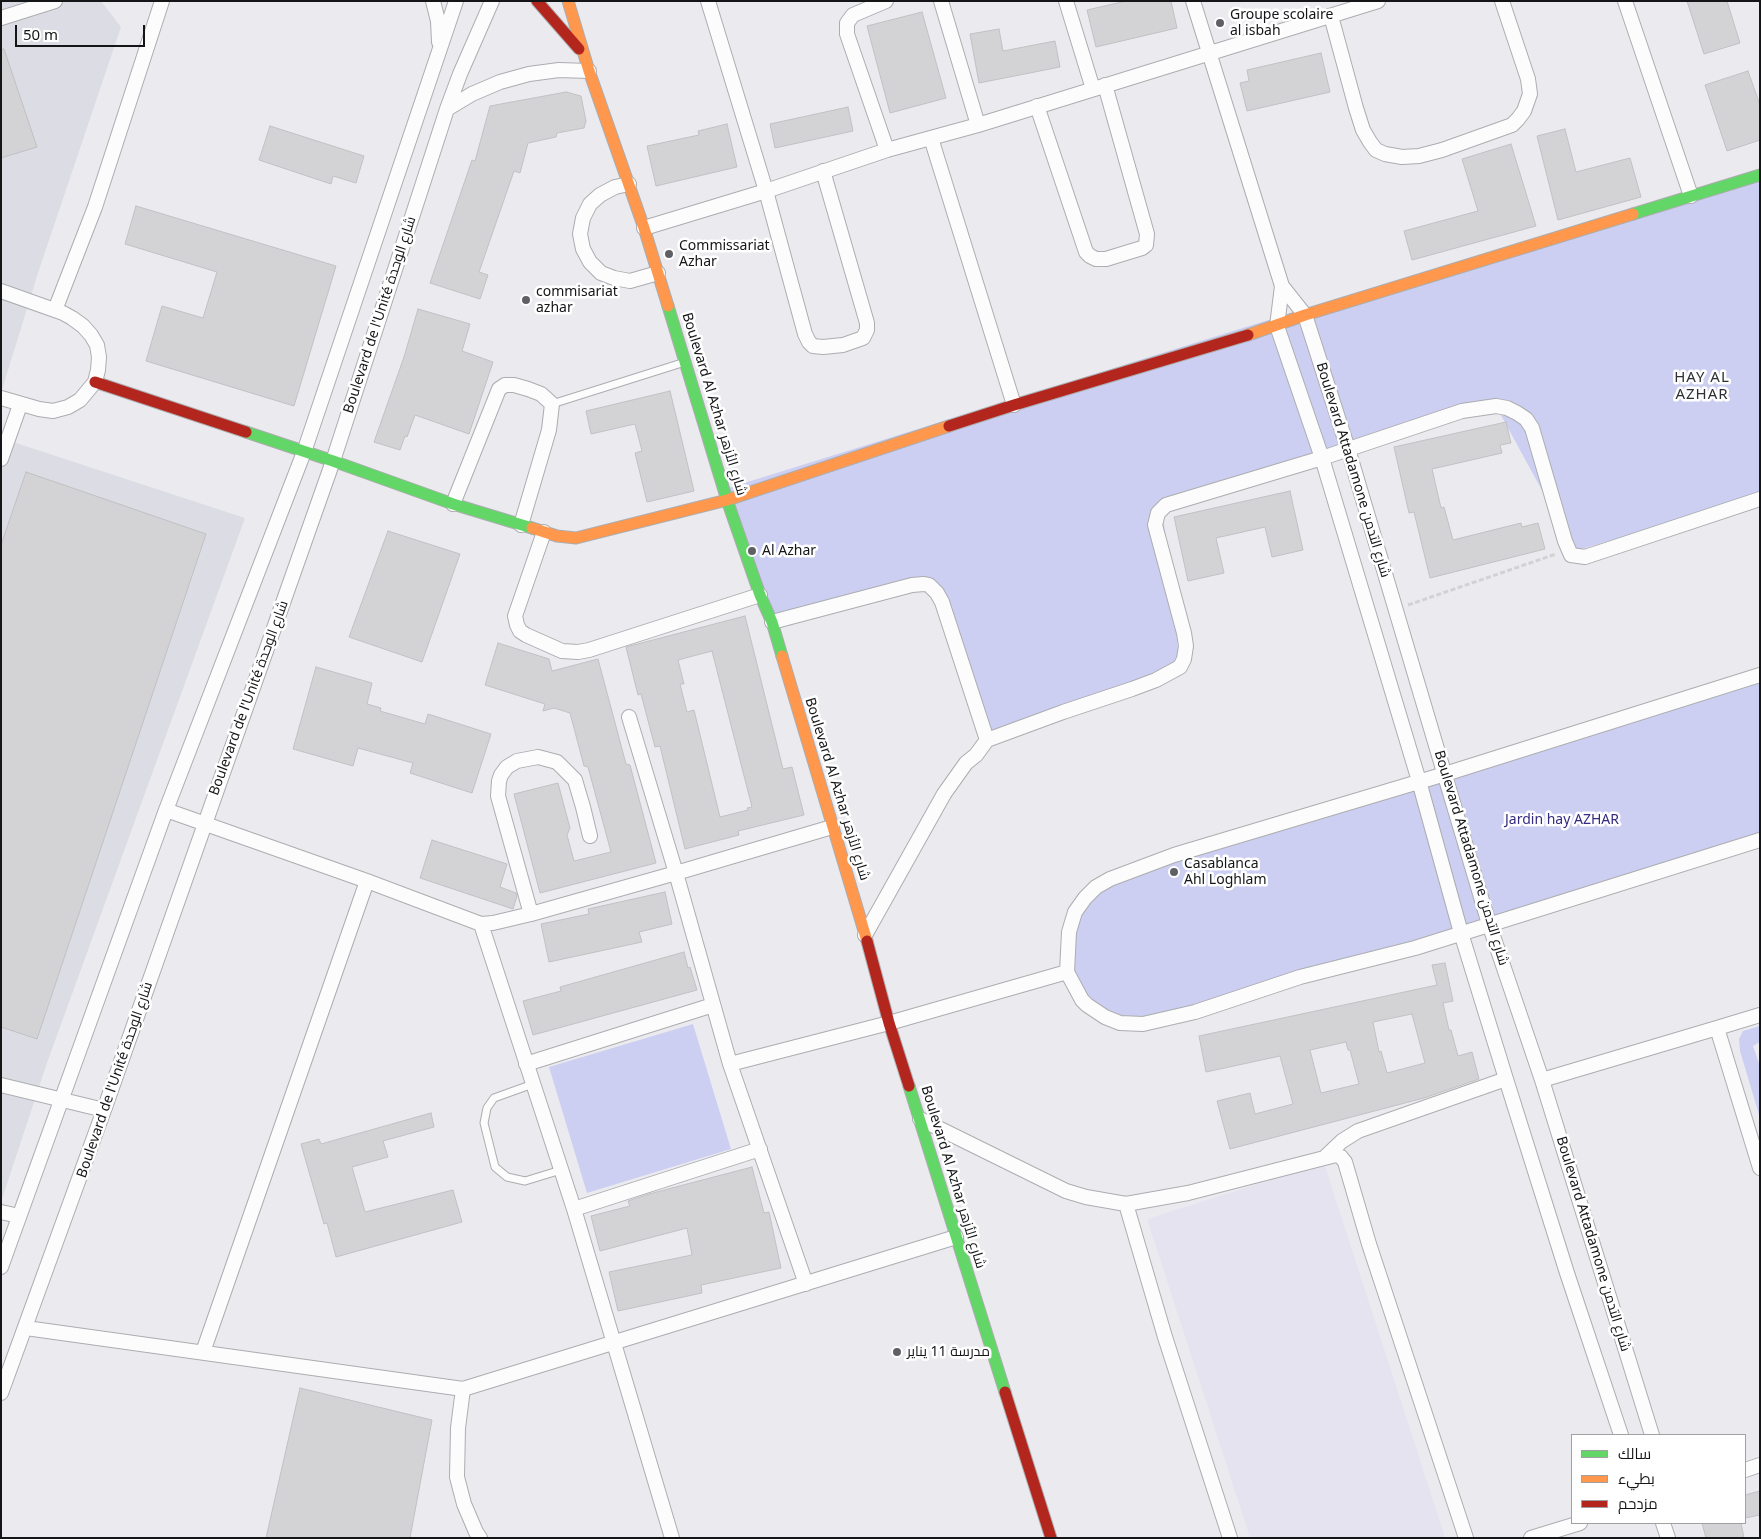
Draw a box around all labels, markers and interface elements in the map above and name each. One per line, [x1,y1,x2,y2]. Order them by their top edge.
place label: Groupe scolaire al isbah [1230,7,1333,40]
scale bar [18,15,148,47]
marker: Groupe scolaire al isbah [1214,17,1226,29]
text: 50 m [23,24,58,44]
street label: Boulevard de l'Unité شارع الوحدة [340,214,420,416]
place label: Commissariat Azhar [679,238,770,270]
marker: Commissariat Azhar [663,248,675,260]
place label: commisariat azhar [536,284,618,316]
marker: commisariat azhar [520,294,532,306]
street label: Boulevard Al Azhar شارع الأزهر [678,311,750,497]
street label: Boulevard Attadamone شارع التدمن [1312,360,1394,580]
district label: HAY AL AZHAR [1673,369,1731,404]
place label: Al Azhar [762,543,816,559]
marker: Al Azhar [746,545,758,557]
street label: Boulevard de l'Unité شارع الوحدة [206,598,292,798]
street label: Boulevard Al Azhar شارع الأزهر [801,696,873,882]
street label: Boulevard Attadamone شارع التدمن [1430,748,1512,968]
park label: Jardin hay AZHAR [1505,812,1619,828]
place label: Casablanca Ahl Loghlam [1184,856,1266,889]
marker: Casablanca Ahl Loghlam [1168,866,1180,878]
street label: Boulevard de l'Unité شارع الوحدة [74,980,156,1180]
street label: Boulevard Al Azhar شارع الأزهر [917,1084,989,1270]
street label: Boulevard Attadamone شارع التدمن [1552,1134,1634,1354]
place label: مدرسة 11 يناير [907,1344,990,1360]
marker: مدرسة 11 يناير [891,1346,903,1358]
legend [1571,1434,1746,1524]
text: سالك [1618,1443,1651,1463]
text: بطيء [1618,1468,1655,1488]
text: مزدحم [1618,1493,1658,1513]

